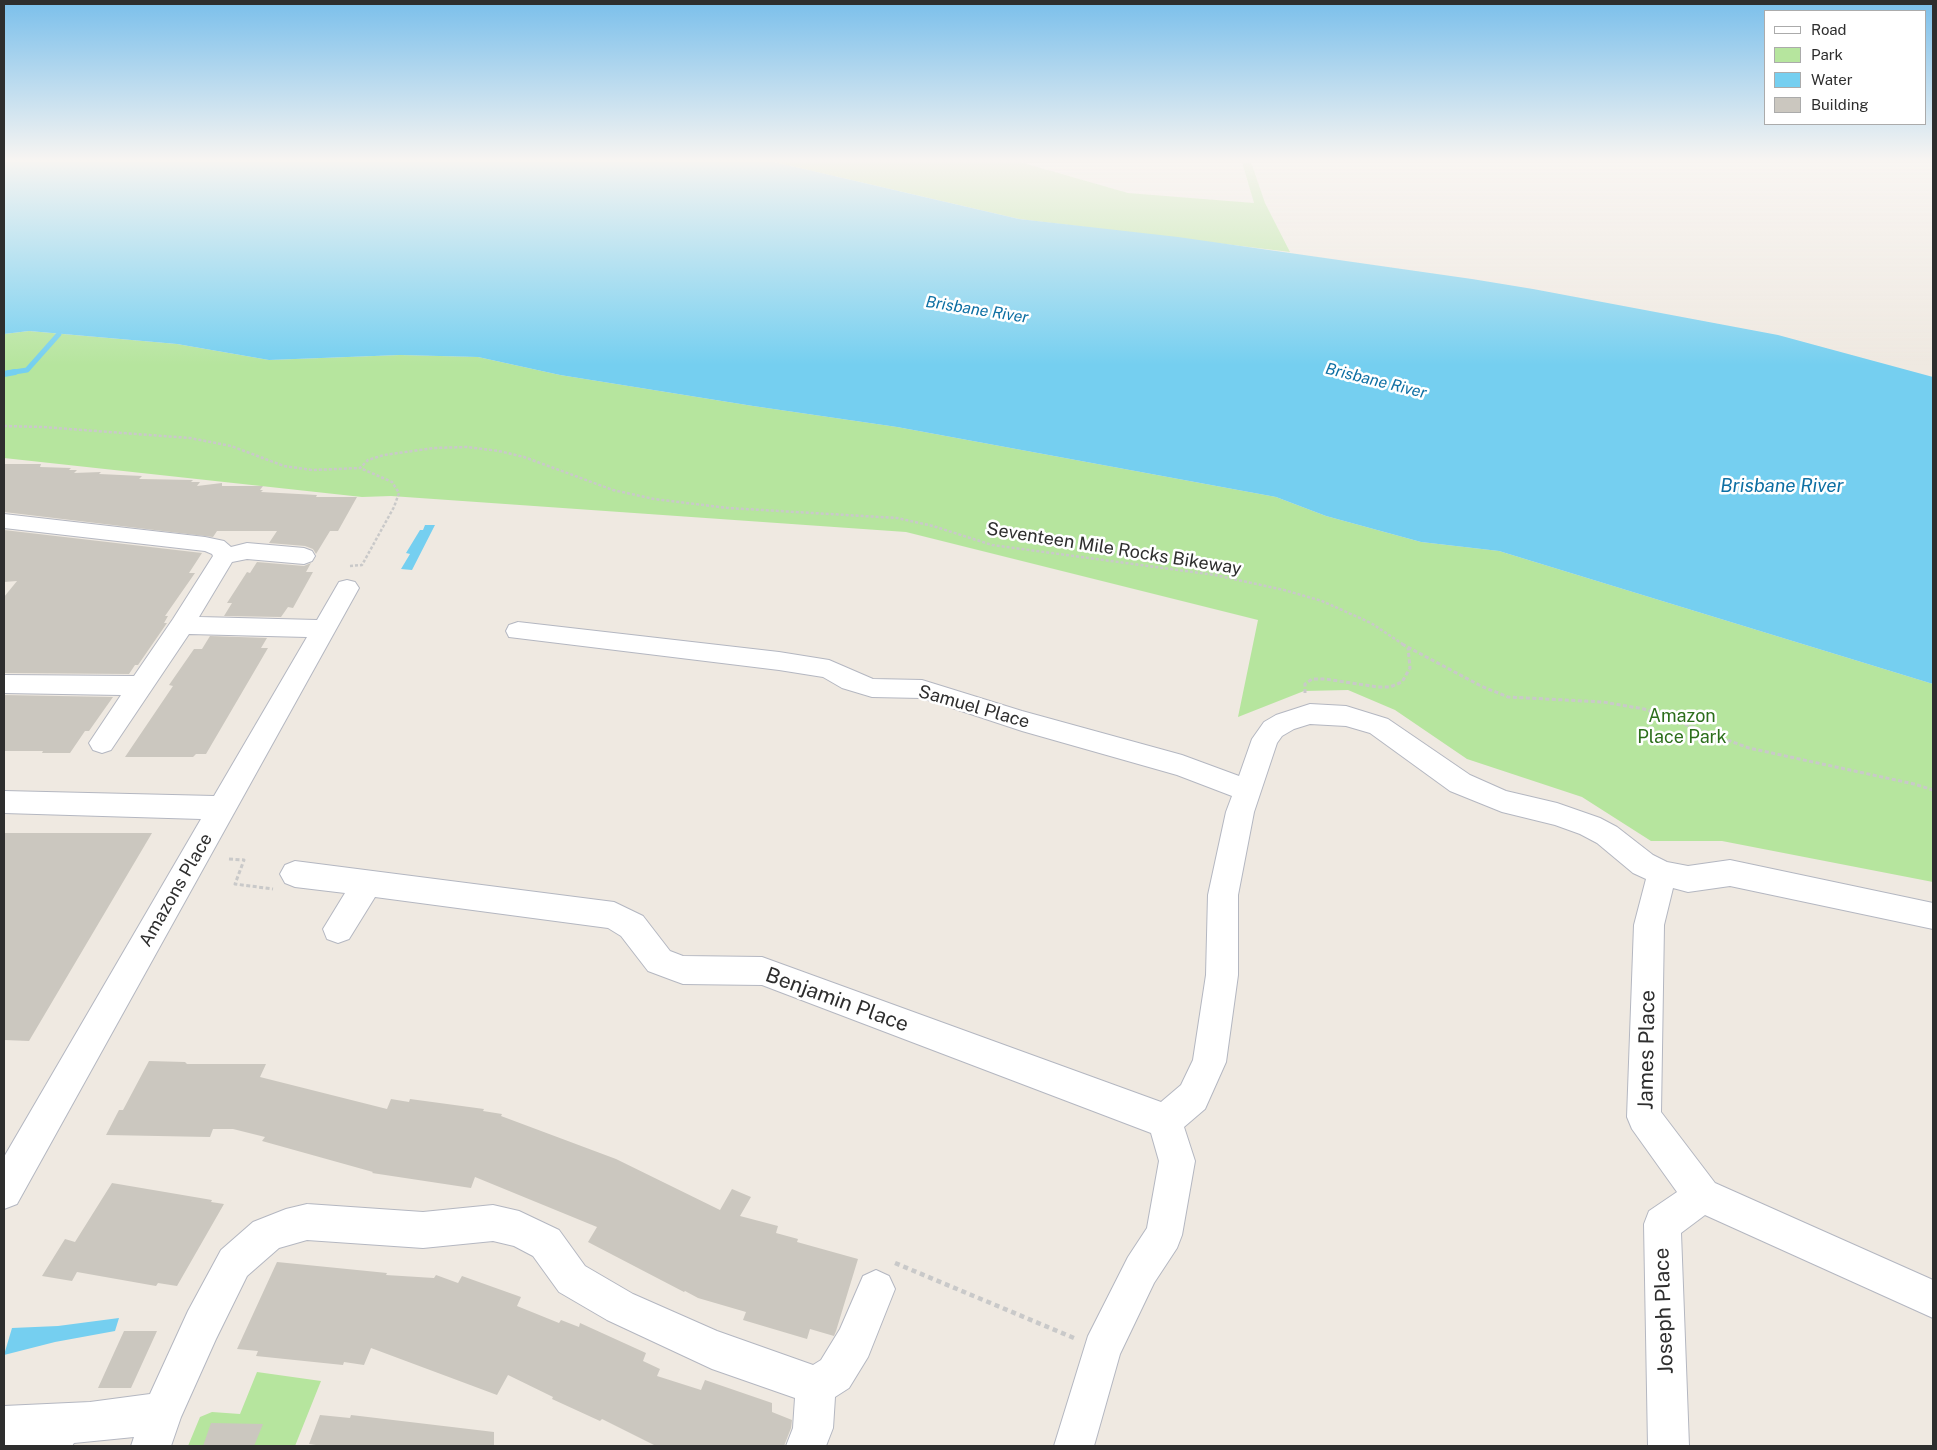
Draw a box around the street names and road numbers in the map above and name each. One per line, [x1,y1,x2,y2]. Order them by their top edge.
street label: Seventeen Mile Rocks Bikeway [985,518,1243,580]
street label: Samuel Place [916,681,1032,733]
street label: Amazons Place [135,829,217,951]
street label: Benjamin Place [762,962,912,1038]
street label: James Place [1633,990,1661,1110]
street label: Joseph Place [1649,1247,1679,1375]

